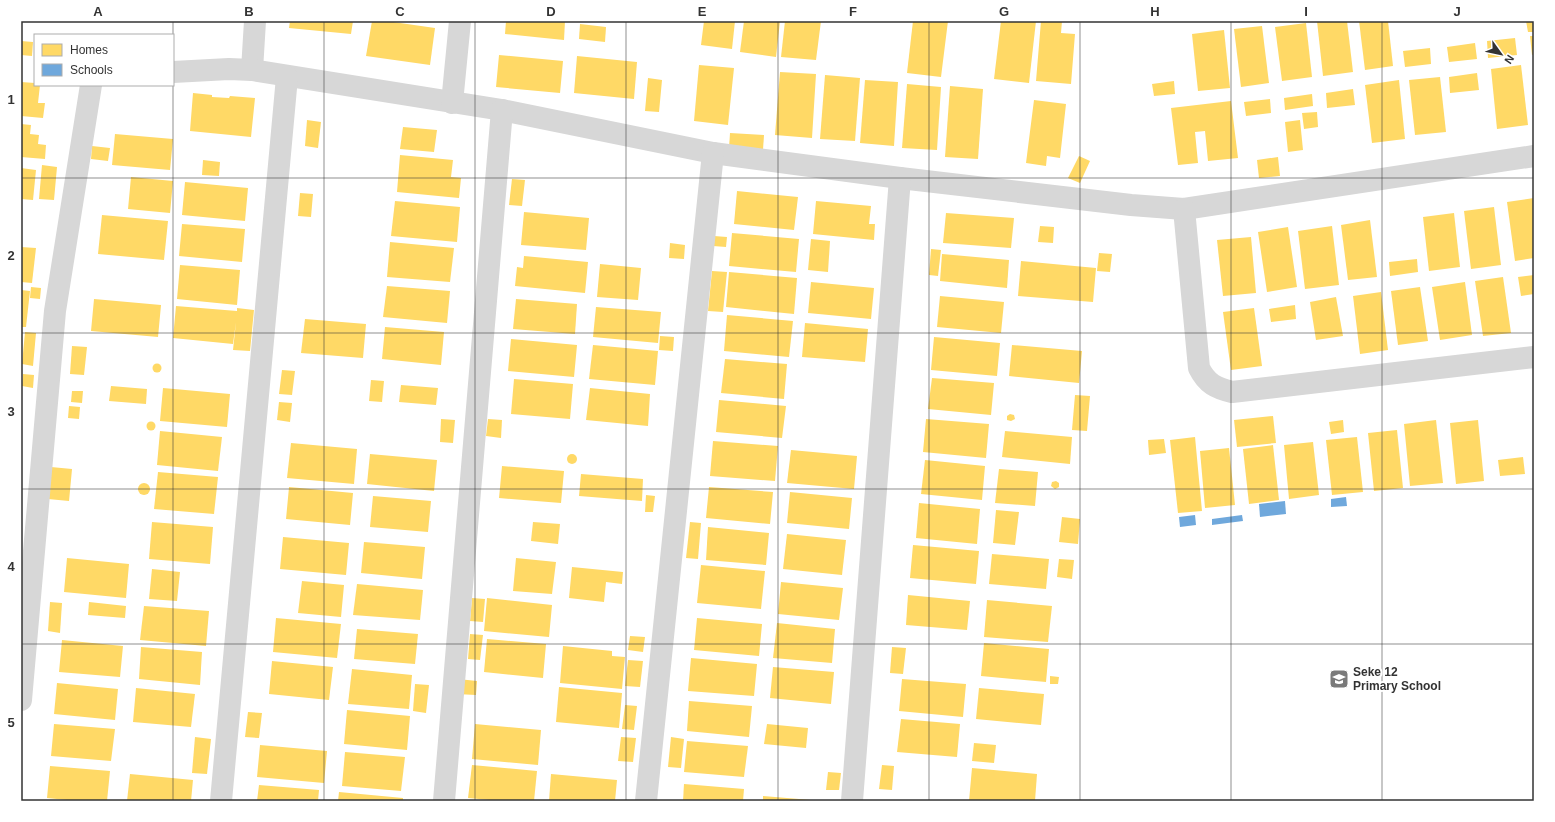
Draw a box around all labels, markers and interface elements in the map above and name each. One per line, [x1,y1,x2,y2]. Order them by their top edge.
text: A [93,4,103,19]
text: B [244,4,254,19]
text: C [395,4,405,19]
text: D [546,4,556,19]
text: E [698,4,707,19]
text: F [849,4,857,19]
text: G [999,4,1009,19]
text: H [1150,4,1160,19]
text: I [1304,4,1308,19]
text: J [1453,4,1461,19]
legend [34,34,174,86]
north arrow [1481,34,1521,74]
text: Homes [70,43,108,57]
text: N [1502,53,1517,66]
text: Schools [70,63,113,77]
text: 1 [7,92,15,107]
text: 2 [7,248,15,263]
text: 3 [7,404,15,419]
text: 4 [7,559,15,574]
place label: Seke 12 Primary School [1353,665,1441,693]
school or university icon: Seke 12 Primary School [1328,668,1350,690]
text: 5 [7,715,15,730]

